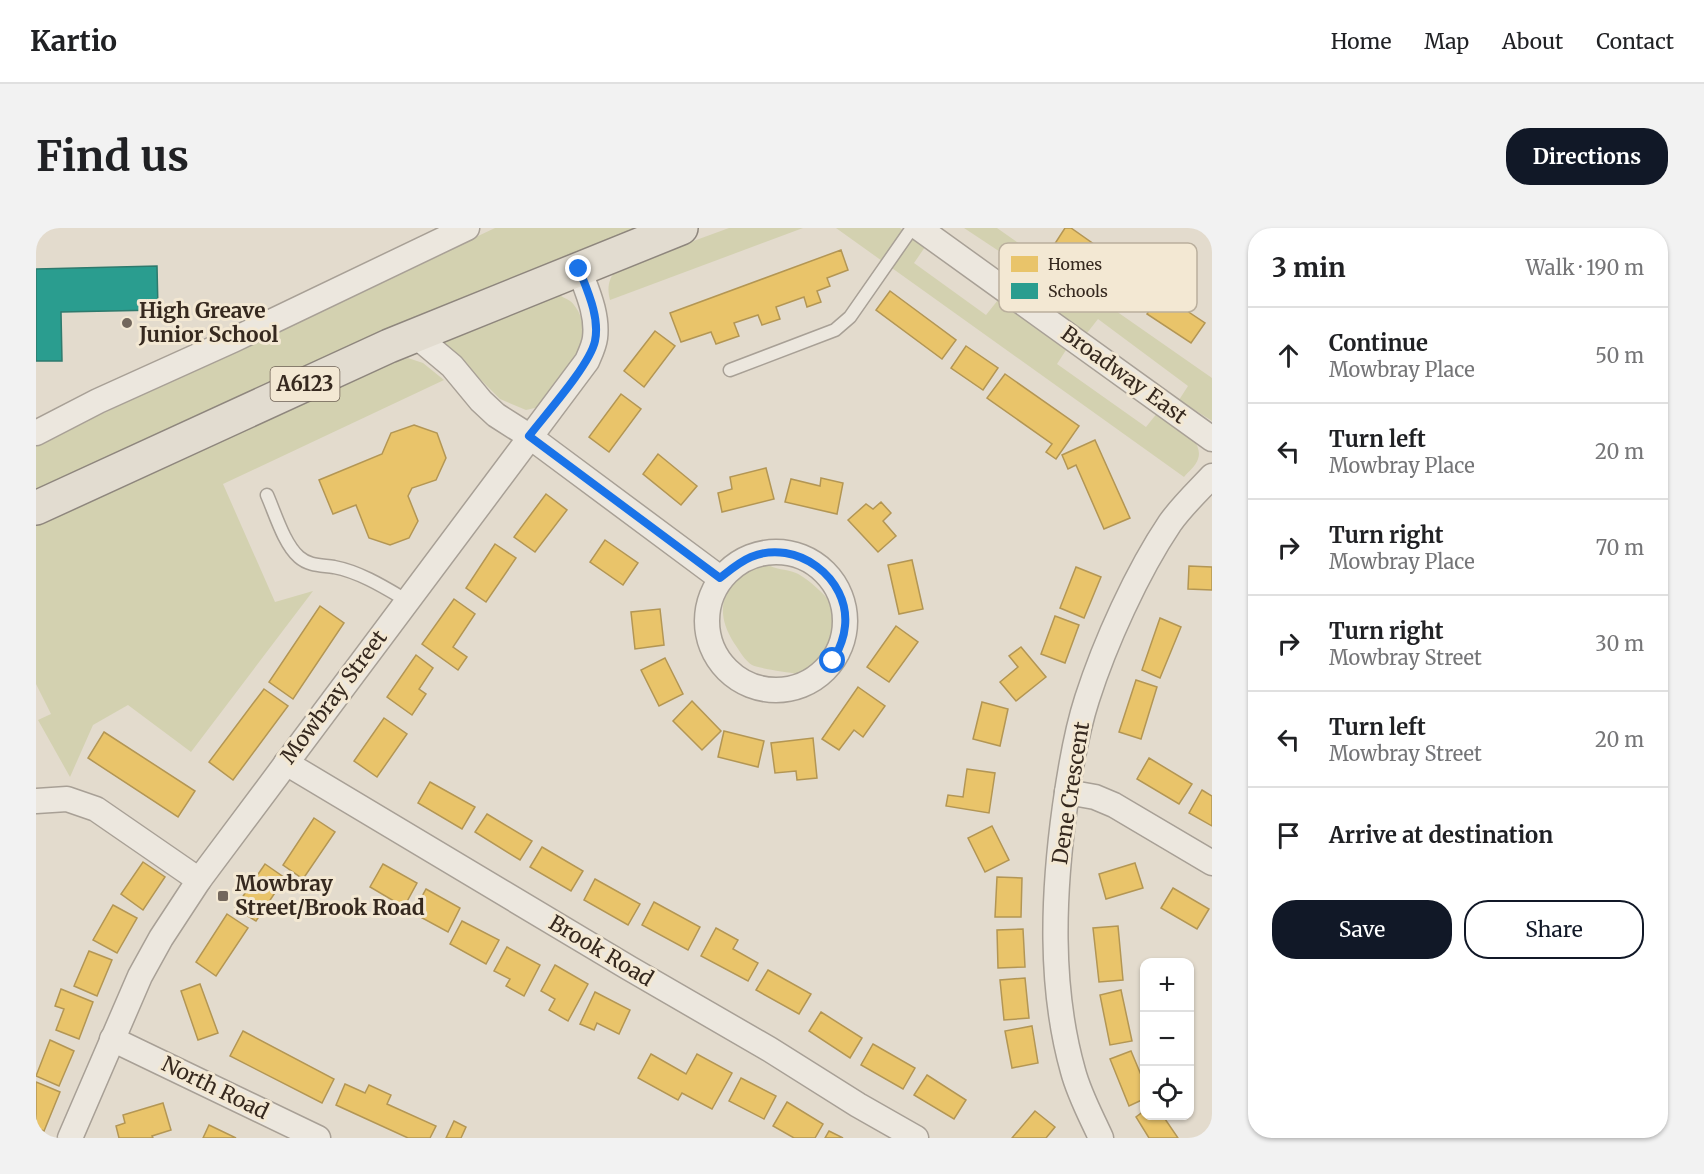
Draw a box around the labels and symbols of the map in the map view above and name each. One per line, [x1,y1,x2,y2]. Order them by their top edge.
legend [999,243,1197,312]
text: Homes [1048,254,1102,274]
route end [565,255,591,281]
text: Schools [1048,281,1108,301]
place label: High Greave Junior School [138,297,278,348]
marker: High Greave Junior School [120,316,134,330]
street label: Broadway East [1056,320,1193,429]
road number: A6123 [270,367,340,401]
street label: Mowbray Street [275,625,393,769]
route start [819,647,845,673]
street label: Dene Crescent [1046,720,1095,866]
place label: Mowbray Street/Brook Road [235,870,425,921]
marker: Mowbray Street/Brook Road [216,889,230,903]
street label: Brook Road [544,909,659,992]
street label: North Road [157,1050,273,1125]

